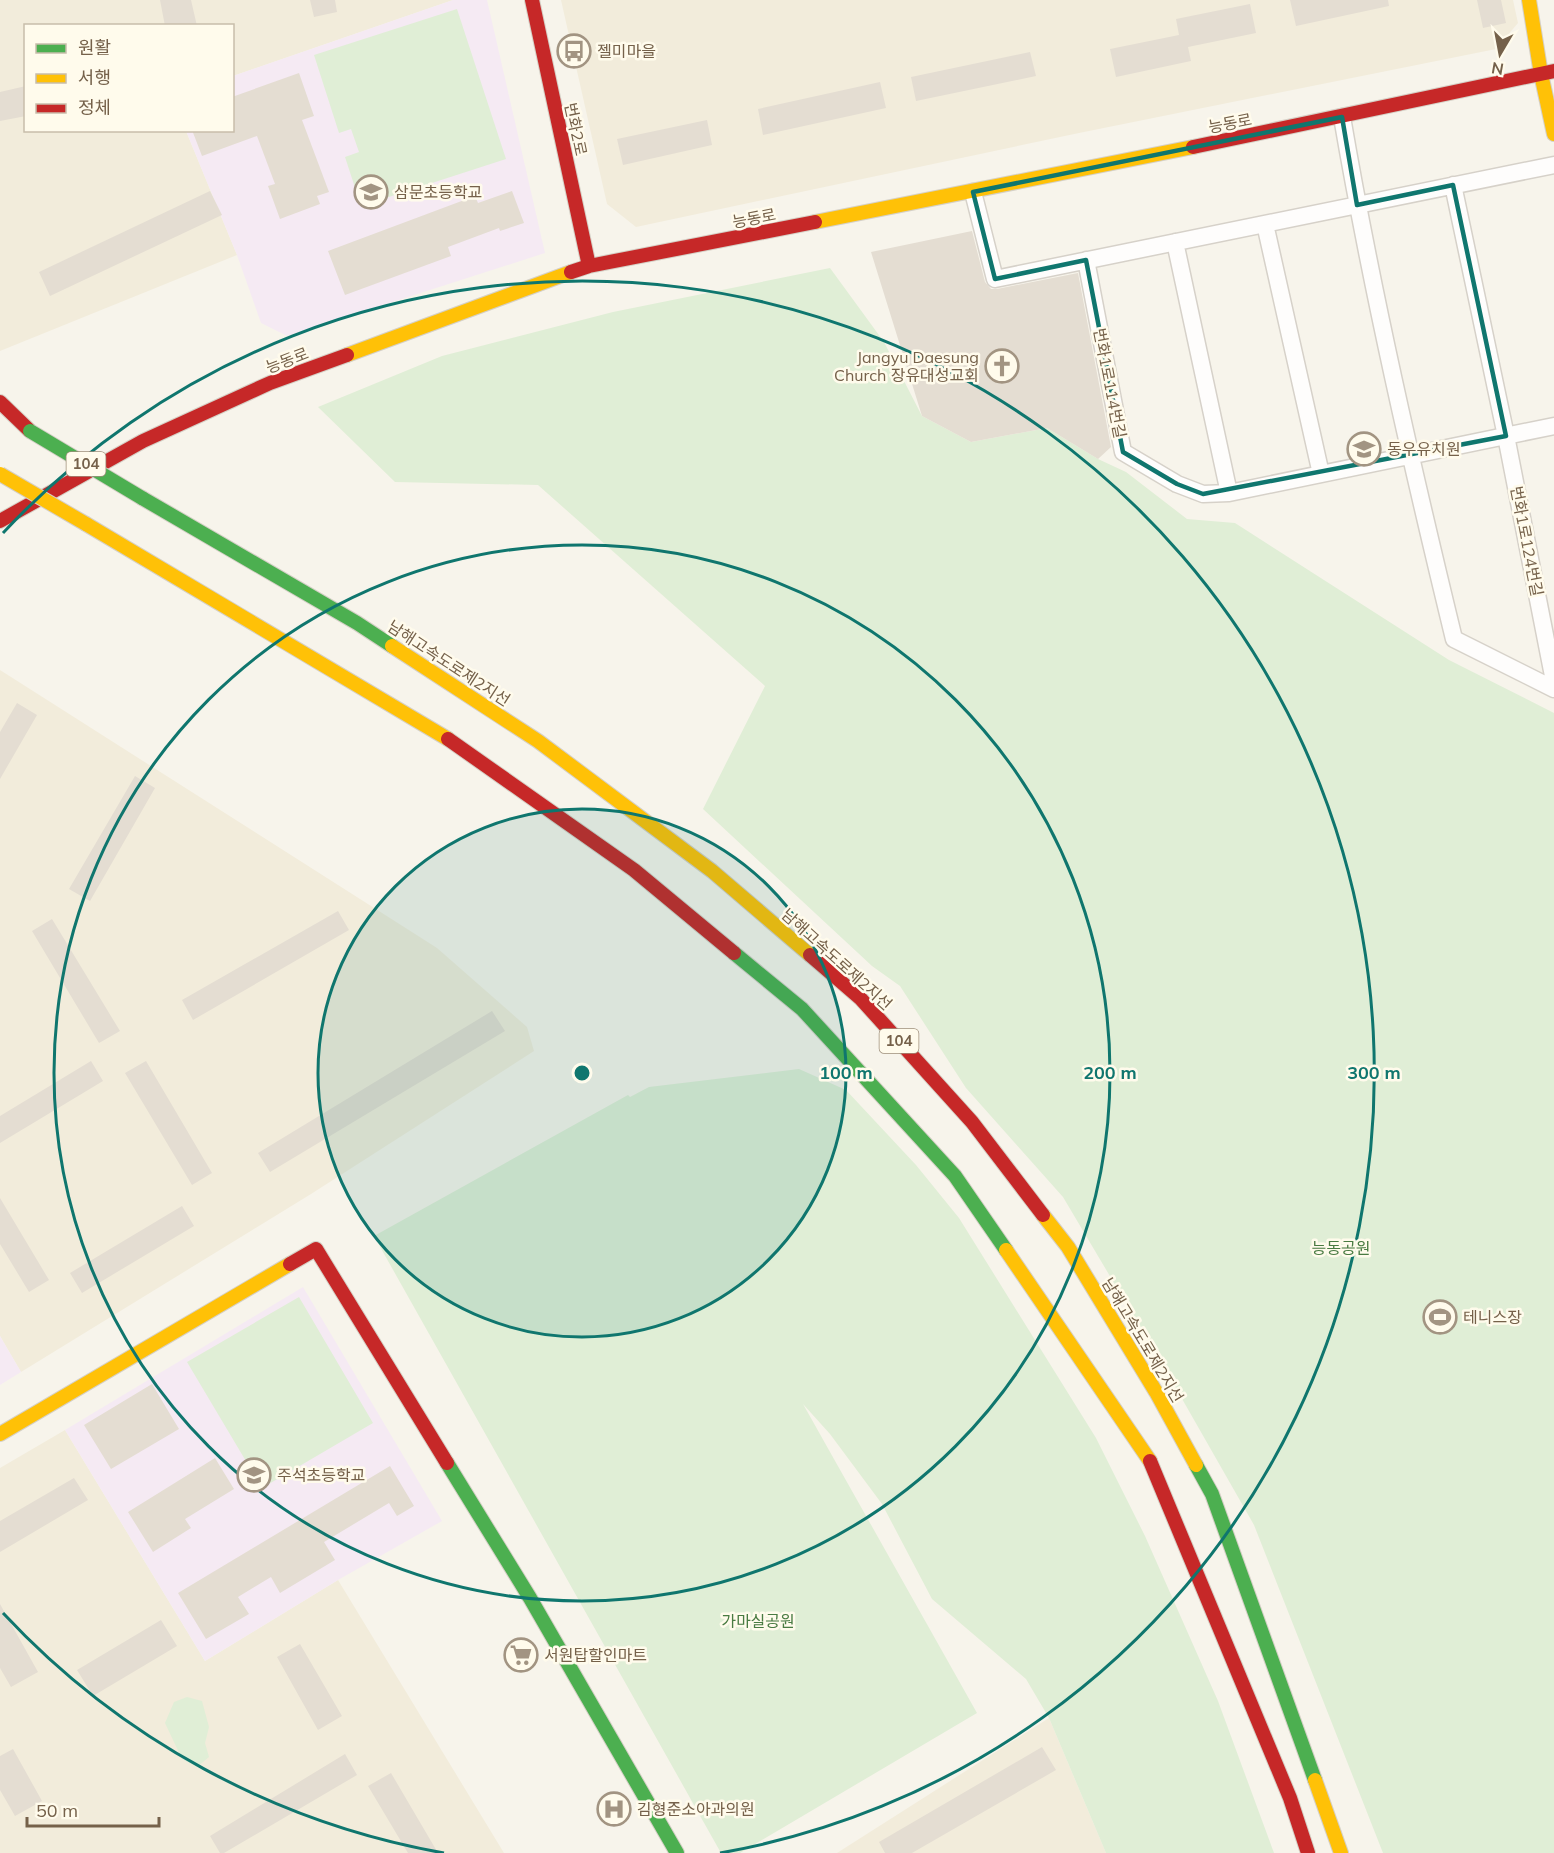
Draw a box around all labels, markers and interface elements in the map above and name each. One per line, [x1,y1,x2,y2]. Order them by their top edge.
legend [24,24,234,132]
north arrow [1470,24,1530,84]
bus stop icon: 젤미마을 [556,33,592,69]
text: 원활 [78,36,111,59]
place label: 젤미마을 [597,41,656,61]
text: N [1490,58,1505,80]
text: 서행 [78,66,111,89]
text: 정체 [78,96,111,119]
street label: 번화2로 [561,101,591,158]
street label: 능동로 [1206,109,1254,137]
school or university icon: 삼문초등학교 [353,174,389,210]
place label: 삼문초등학교 [394,182,482,202]
street label: 능동로 [730,204,778,232]
street label: 번화1로114번길 [1089,326,1131,440]
street label: 능동로 [263,343,311,377]
place label: Jangyu Daesung Church 장유대성교회 [834,347,979,385]
church icon: Jangyu Daesung Church 장유대성교회 [984,348,1020,384]
school or university icon: 동우유치원 [1346,431,1382,467]
place label: 동우유치원 [1387,439,1461,459]
road number: 104 [66,452,106,476]
street label: 번화1로124번길 [1506,484,1548,598]
street label: 남해고속도로제2지선 [384,616,514,710]
street label: 남해고속도로제2지선 [778,904,896,1014]
road number: 104 [880,1029,918,1053]
text: 100 m [819,1061,873,1084]
text: 200 m [1083,1061,1137,1084]
text: 300 m [1347,1061,1401,1084]
centre of rings [572,1063,592,1083]
park label: 능동공원 [1312,1238,1370,1258]
street label: 남해고속도로제2지선 [1098,1274,1188,1406]
sports icon: 테니스장 [1422,1299,1458,1335]
place label: 테니스장 [1463,1307,1522,1327]
school or university icon: 주석초등학교 [236,1457,272,1493]
place label: 주석초등학교 [277,1465,365,1485]
park label: 가마실공원 [721,1611,795,1631]
supermarket icon: 서원탑할인마트 [503,1637,539,1673]
place label: 서원탑할인마트 [544,1645,647,1665]
scale bar [27,1790,159,1828]
hospital icon: 김형준소아과의원 [596,1791,632,1827]
text: 50 m [36,1799,78,1822]
place label: 김형준소아과의원 [637,1799,755,1819]

